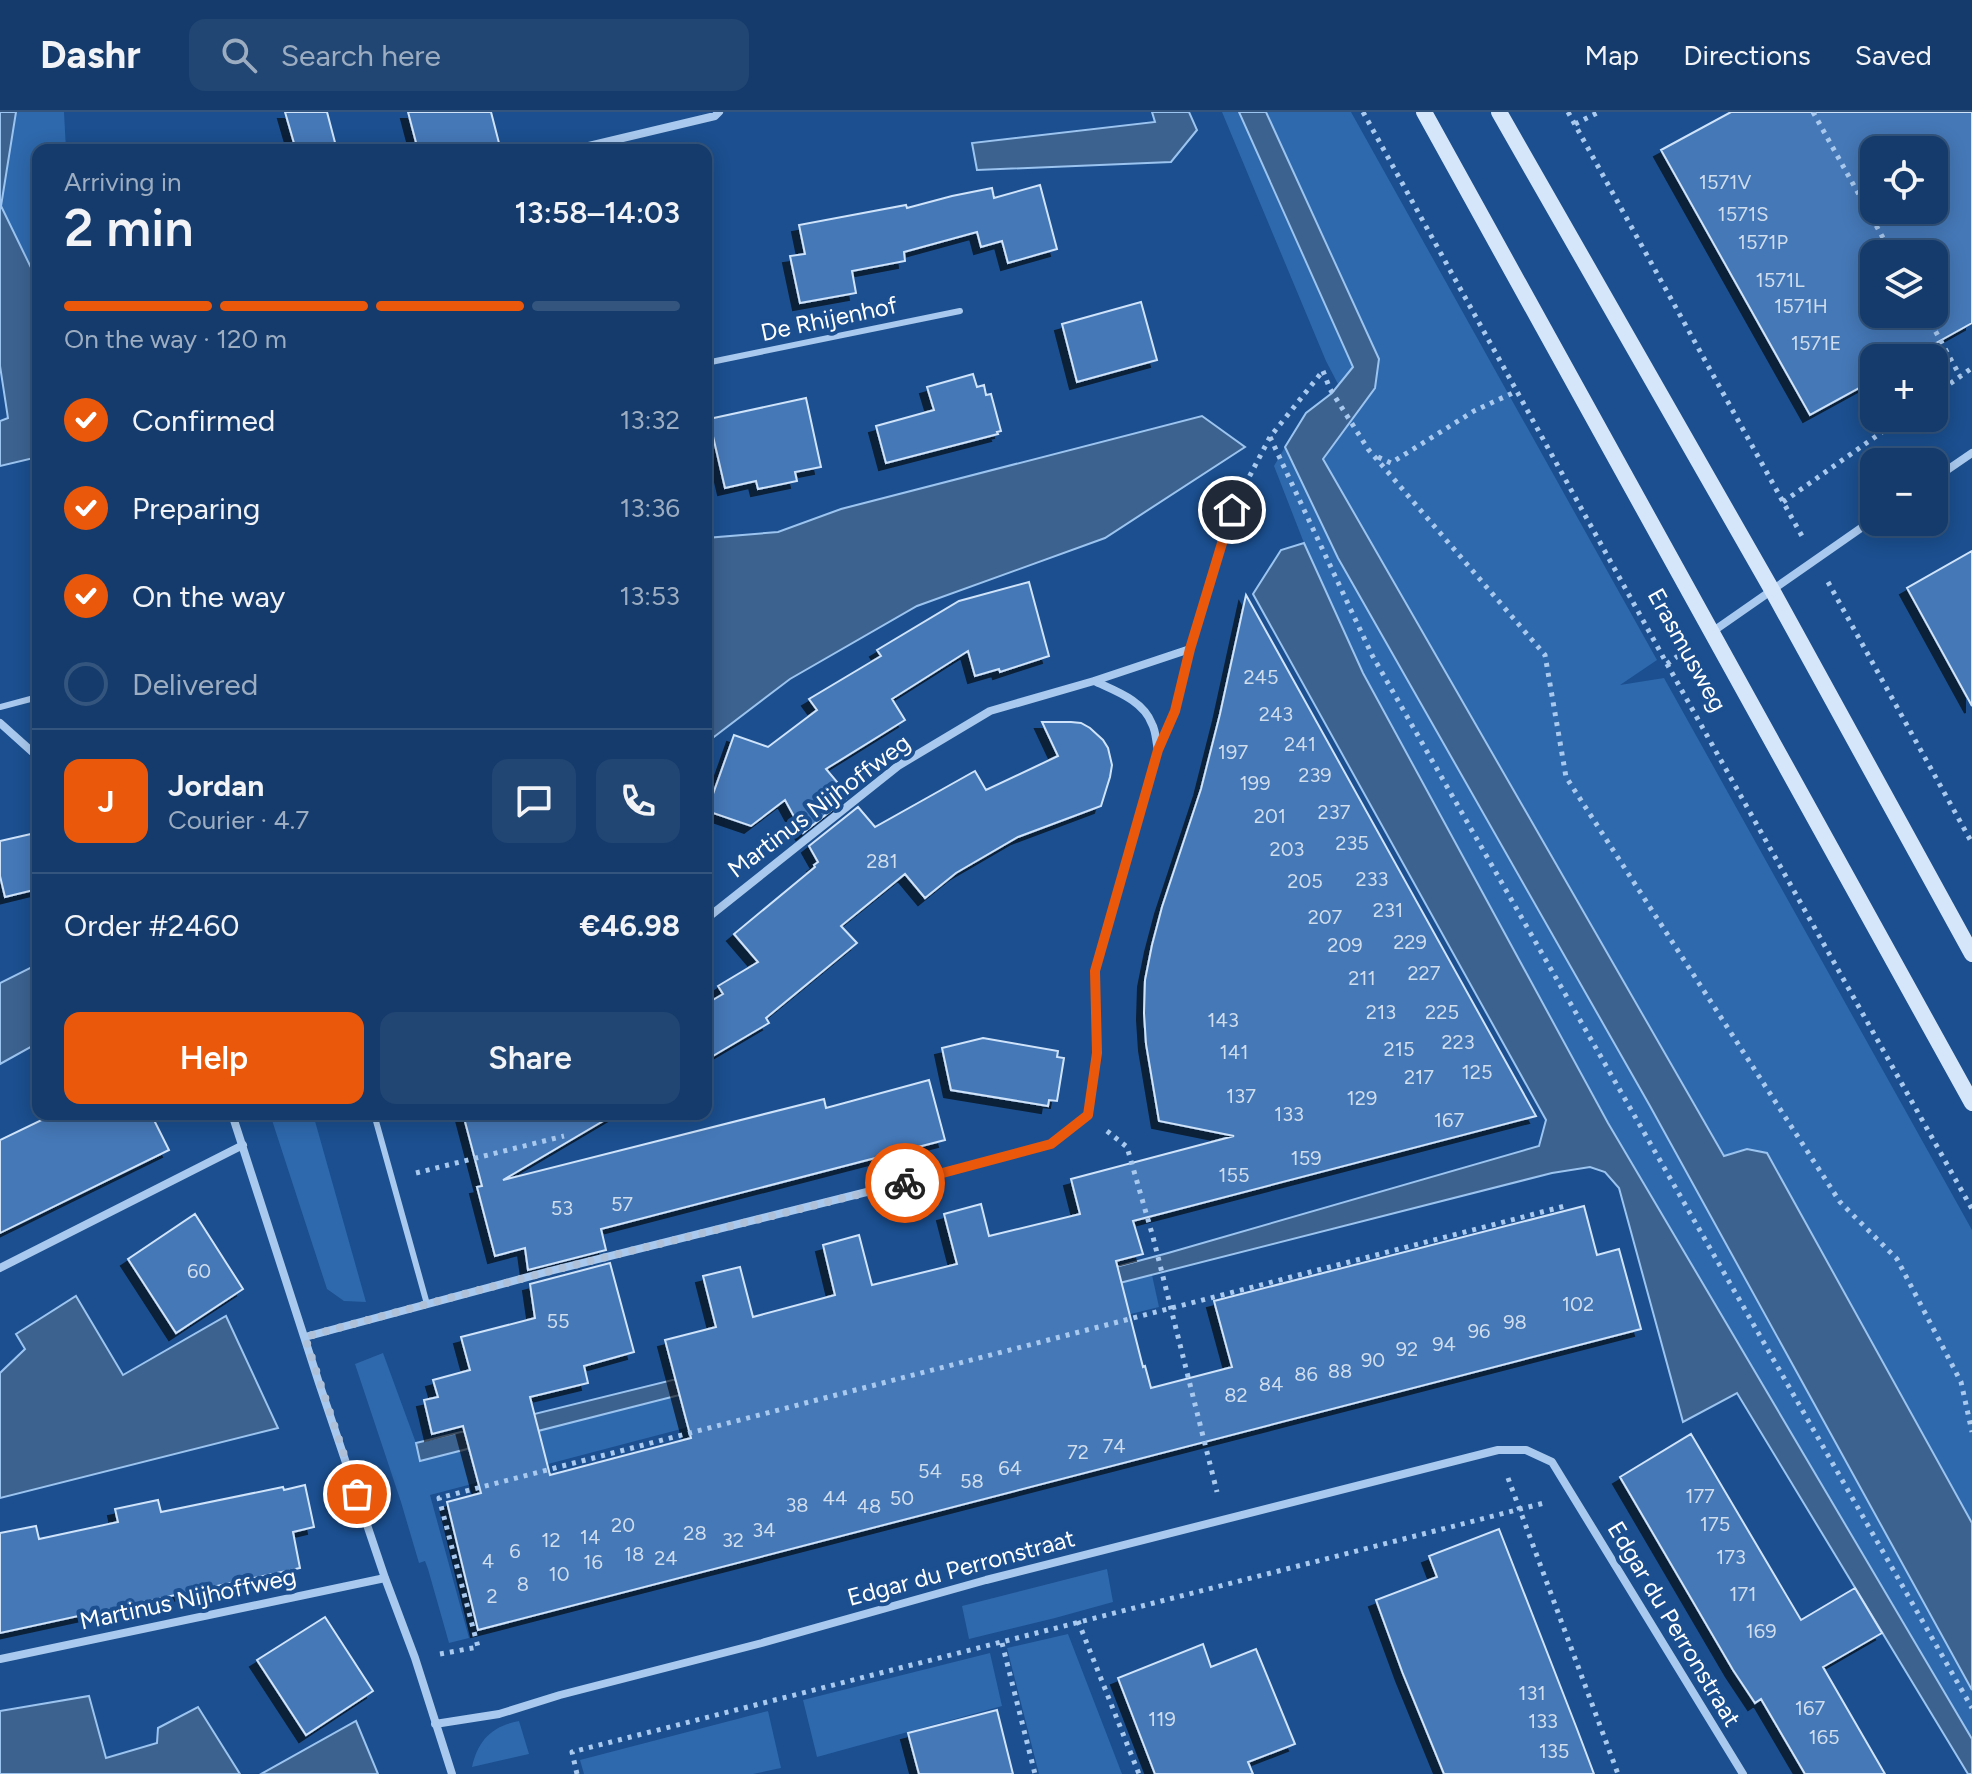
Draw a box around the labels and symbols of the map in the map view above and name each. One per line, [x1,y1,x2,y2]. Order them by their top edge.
house number: 1571V [1699,170,1751,194]
house number: 1571S [1717,202,1769,226]
house number: 1571P [1738,230,1789,254]
house number: 1571L [1755,268,1805,292]
street label: De Rhijenhof [758,290,900,347]
house number: 1571H [1774,294,1828,318]
house number: 1571E [1791,331,1841,355]
pin [1198,476,1266,544]
street label: Erasmusweg [1642,583,1733,716]
house number: 245 [1243,665,1279,689]
house number: 243 [1259,702,1293,726]
street label: Martinus Nijhoffweg [722,728,915,884]
house number: 241 [1284,732,1316,756]
house number: 197 [1218,740,1248,764]
house number: 239 [1298,763,1332,787]
house number: 199 [1240,771,1270,795]
house number: 237 [1318,800,1351,824]
house number: 201 [1254,804,1286,828]
house number: 235 [1335,831,1369,855]
house number: 203 [1270,837,1304,861]
house number: 281 [866,849,898,873]
house number: 233 [1356,867,1388,891]
house number: 205 [1287,869,1323,893]
house number: 231 [1373,898,1403,922]
house number: 207 [1308,905,1343,929]
house number: 229 [1393,930,1427,954]
house number: 209 [1327,933,1363,957]
house number: 227 [1407,961,1441,985]
house number: 211 [1348,966,1376,990]
house number: 213 [1366,1000,1396,1024]
house number: 225 [1425,1000,1459,1024]
house number: 143 [1207,1008,1239,1032]
house number: 223 [1441,1030,1475,1054]
house number: 215 [1384,1037,1414,1061]
house number: 141 [1220,1040,1248,1064]
house number: 125 [1462,1060,1492,1084]
house number: 217 [1404,1065,1434,1089]
house number: 137 [1226,1084,1256,1108]
house number: 129 [1347,1086,1377,1110]
house number: 133 [1274,1102,1304,1126]
house number: 167 [1434,1108,1464,1132]
courier [865,1143,945,1223]
house number: 159 [1290,1146,1322,1170]
house number: 155 [1218,1163,1250,1187]
house number: 57 [611,1192,633,1216]
house number: 53 [551,1196,573,1220]
house number: 60 [187,1259,211,1283]
house number: 102 [1562,1292,1594,1316]
house number: 55 [547,1309,570,1333]
house number: 98 [1503,1310,1527,1334]
house number: 96 [1468,1319,1490,1343]
house number: 94 [1432,1332,1456,1356]
house number: 92 [1396,1337,1418,1361]
house number: 90 [1361,1348,1385,1372]
house number: 88 [1328,1359,1352,1383]
house number: 86 [1294,1362,1318,1386]
house number: 84 [1259,1372,1283,1396]
house number: 82 [1224,1383,1248,1407]
house number: 74 [1102,1434,1126,1458]
house number: 72 [1067,1440,1089,1464]
house number: 64 [998,1456,1022,1480]
house number: 54 [918,1459,942,1483]
pin [323,1460,391,1528]
house number: 58 [960,1469,984,1493]
house number: 177 [1685,1484,1715,1508]
house number: 44 [823,1486,847,1510]
house number: 50 [890,1486,914,1510]
house number: 38 [785,1493,809,1517]
house number: 48 [857,1494,881,1518]
house number: 175 [1700,1512,1730,1536]
house number: 20 [611,1513,635,1537]
street label: Edgar du Perronstraat [1602,1516,1747,1732]
house number: 34 [752,1518,776,1542]
house number: 28 [683,1521,707,1545]
street label: Edgar du Perronstraat [844,1523,1078,1612]
house number: 14 [580,1525,600,1549]
house number: 12 [541,1528,561,1552]
house number: 32 [722,1528,744,1552]
house number: 6 [509,1539,521,1563]
house number: 18 [624,1542,644,1566]
house number: 173 [1716,1545,1746,1569]
house number: 24 [654,1546,678,1570]
house number: 4 [482,1549,494,1573]
house number: 16 [583,1550,603,1574]
street label: Martinus Nijhoffweg [77,1561,299,1636]
house number: 10 [548,1562,570,1586]
house number: 8 [517,1572,529,1596]
house number: 171 [1729,1582,1757,1606]
house number: 2 [486,1584,498,1608]
house number: 169 [1746,1619,1776,1643]
house number: 131 [1518,1681,1546,1705]
house number: 167 [1795,1696,1825,1720]
house number: 119 [1148,1707,1176,1731]
house number: 133 [1528,1709,1558,1733]
house number: 165 [1808,1725,1840,1749]
house number: 135 [1539,1739,1569,1763]

